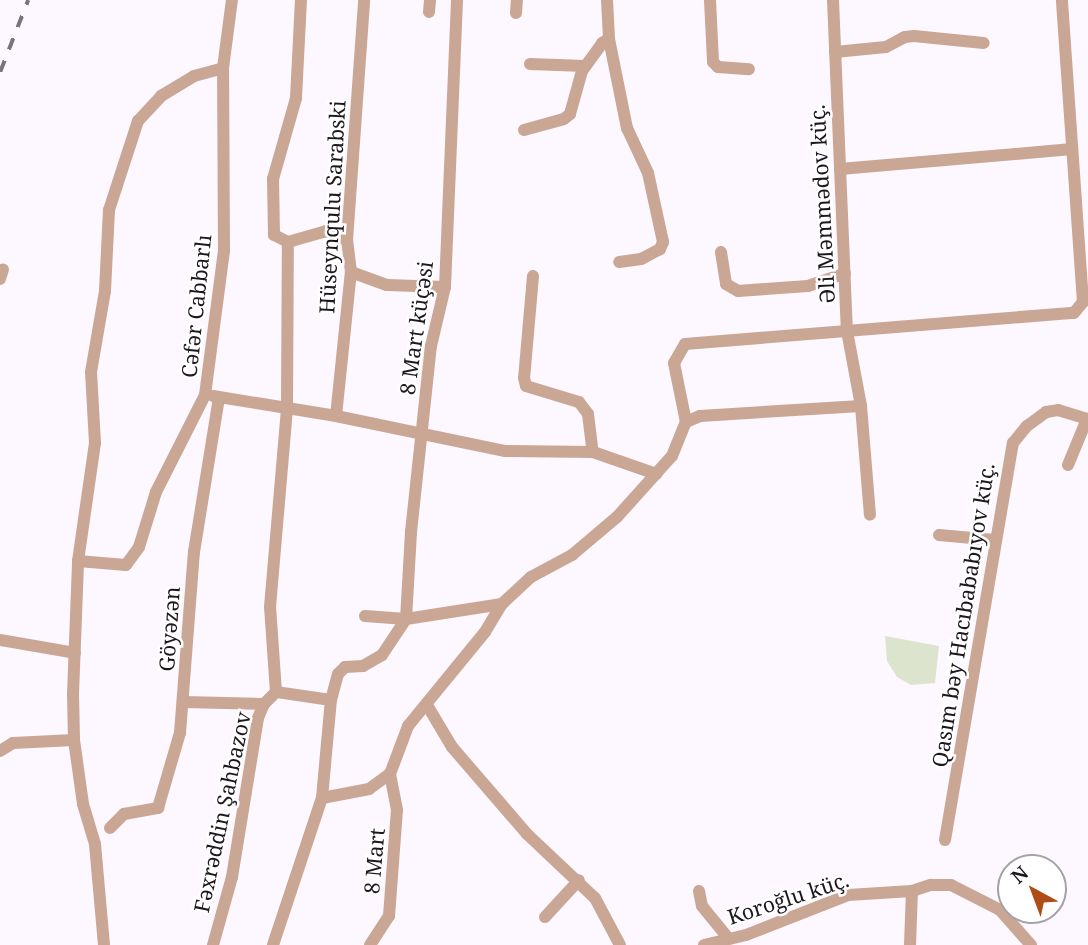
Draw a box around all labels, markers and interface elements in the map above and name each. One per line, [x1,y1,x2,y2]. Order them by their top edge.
street label: Hüseynqulu Sarabski [314,100,350,314]
street label: Əli Məmmədov küç. [804,104,840,304]
street label: Cəfər Cabbarlı [176,233,216,379]
street label: 8 Mart küçəsi [394,259,438,397]
street label: Qasım bəy Hacıbababıyov küç. [926,461,1000,769]
street label: Göyəzən [153,586,185,672]
street label: Fəxrəddin Şahbazov [188,709,256,915]
street label: 8 Mart [359,827,389,895]
north arrow [997,854,1067,924]
text: N [1005,860,1034,889]
street label: Koroğlu küç. [724,867,852,929]

